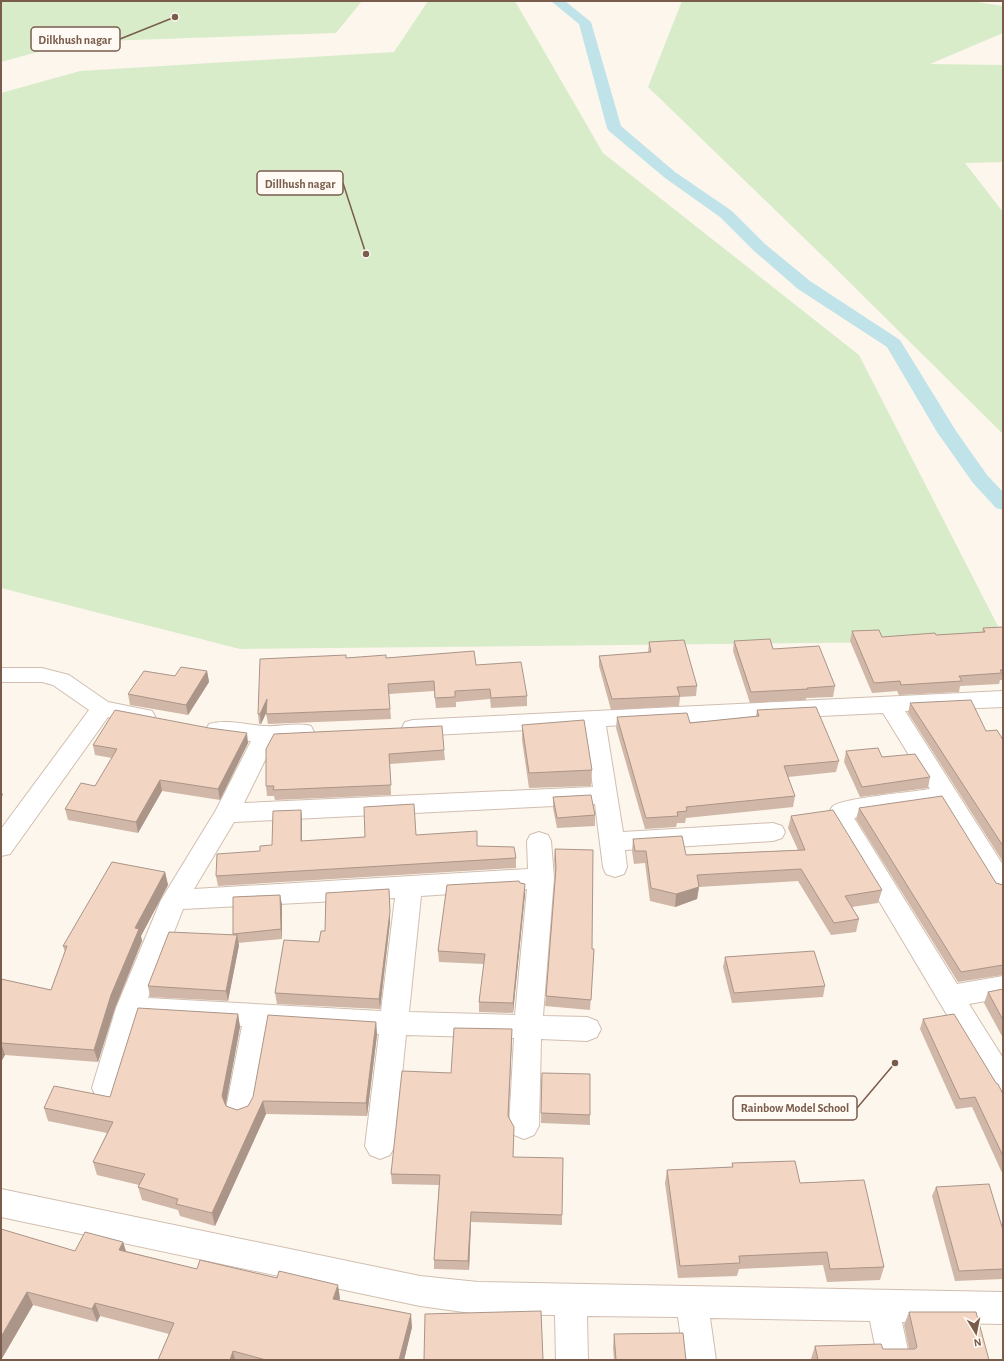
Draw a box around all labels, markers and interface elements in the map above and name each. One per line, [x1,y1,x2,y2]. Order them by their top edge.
callout: Dilkhush nagar [31,27,120,51]
text: Dilkhush nagar [38,34,113,46]
callout: Dillhush nagar [257,171,343,195]
text: Dillhush nagar [265,178,336,190]
callout: Rainbow Model School [733,1096,857,1120]
text: Rainbow Model School [741,1102,849,1114]
north arrow [956,1313,996,1353]
text: N [973,1336,982,1348]

